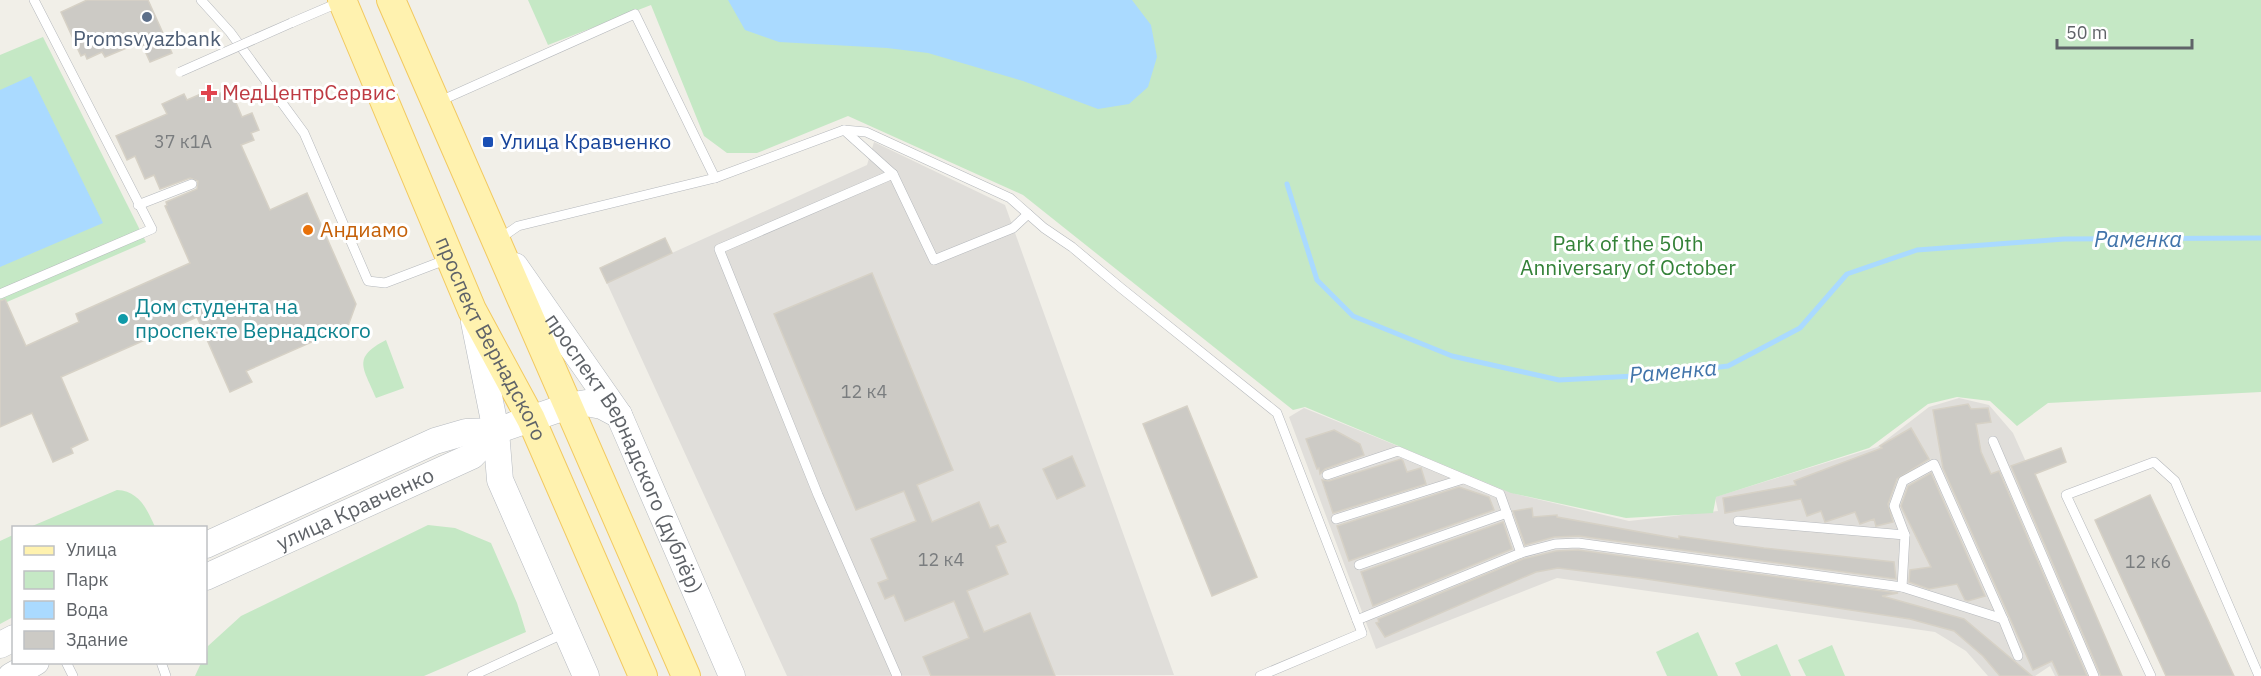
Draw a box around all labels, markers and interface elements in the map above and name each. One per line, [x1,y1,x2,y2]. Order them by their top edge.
marker: Promsvyazbank [140,10,154,24]
scale bar [2057,12,2192,50]
text: 50 m [2066,21,2108,44]
place label: Promsvyazbank [73,24,221,52]
place label: МедЦентрСервис [222,78,396,106]
marker: МедЦентрСервис [200,84,218,102]
place label: Улица Кравченко [500,127,671,155]
house number: 37 к1А [154,130,213,153]
marker: Улица Кравченко [481,135,495,149]
place label: Андиамо [320,215,408,243]
marker: Андиамо [301,223,315,237]
water label: Раменка [2094,224,2182,253]
park label: Park of the 50th Anniversary of October [1520,229,1736,281]
street label: проспект Вернадского [430,232,554,445]
place label: Дом студента на проспекте Вернадского [135,292,371,344]
street label: проспект Вернадского (дублёр) [539,307,710,598]
marker: Дом студента на проспекте Вернадского [116,312,130,326]
water label: Раменка [1628,352,1718,389]
house number: 12 к4 [841,380,887,403]
street label: улица Кравченко [272,460,438,556]
legend [12,526,207,664]
text: Улица [66,538,117,561]
house number: 12 к4 [918,548,964,571]
house number: 12 к6 [2125,550,2171,573]
text: Парк [66,568,109,591]
text: Вода [66,598,109,621]
text: Здание [66,628,128,651]

